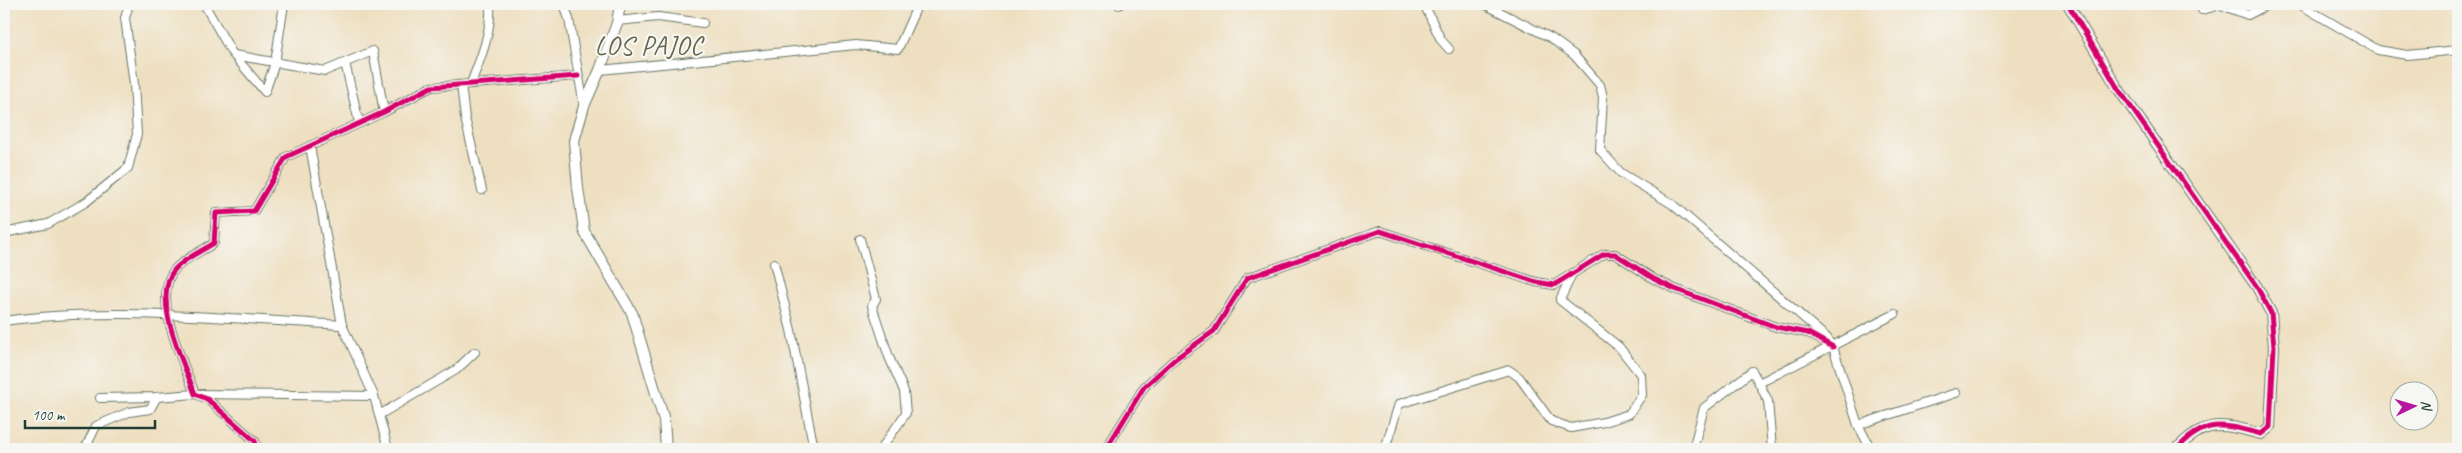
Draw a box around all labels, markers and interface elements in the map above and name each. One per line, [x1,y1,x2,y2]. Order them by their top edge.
district label: LOS PAJOC [595,29,705,62]
north arrow [2390,380,2440,430]
scale bar [25,398,155,430]
text: N [2418,400,2436,412]
text: 100 m [32,406,66,425]

